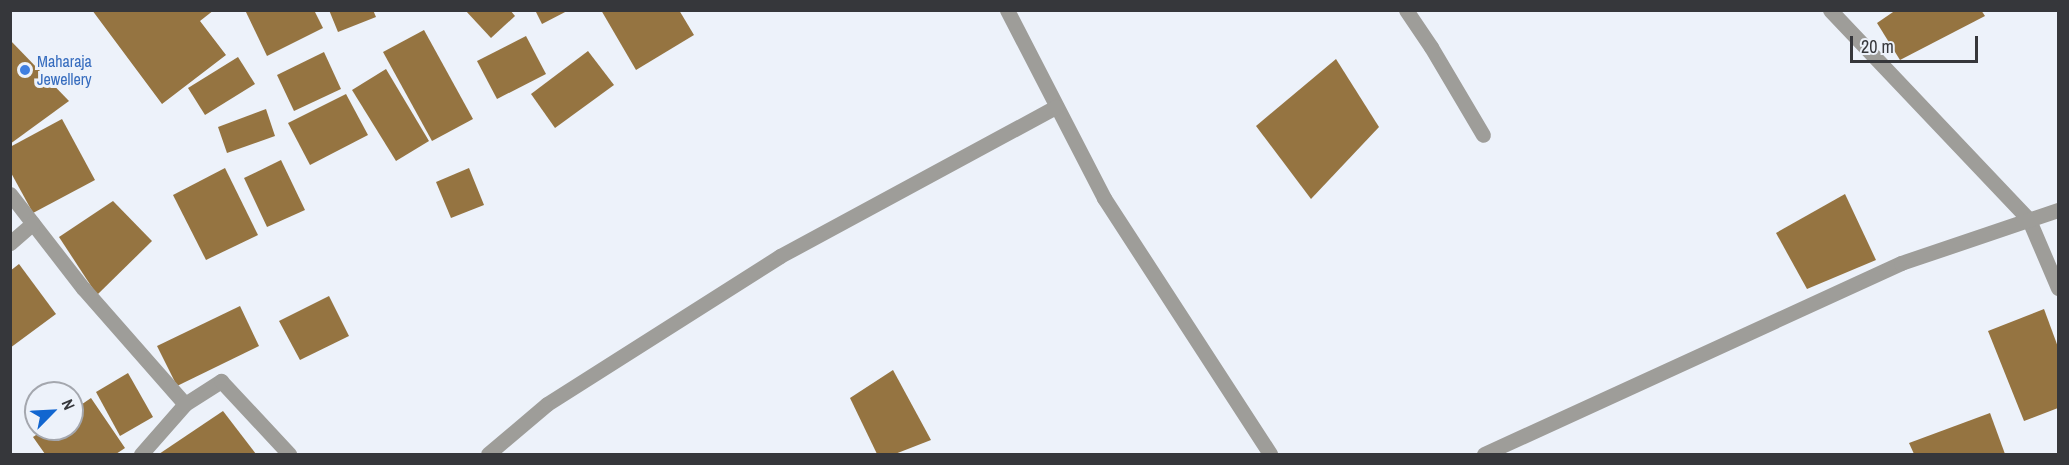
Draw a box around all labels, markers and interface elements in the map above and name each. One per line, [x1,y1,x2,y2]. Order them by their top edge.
scale bar [1853,24,1980,62]
text: 20 m [1861,34,1894,59]
place label: Maharaja Jewellery [37,51,92,89]
marker: Maharaja Jewellery [18,63,32,77]
north arrow [24,381,84,441]
text: N [57,396,81,413]

